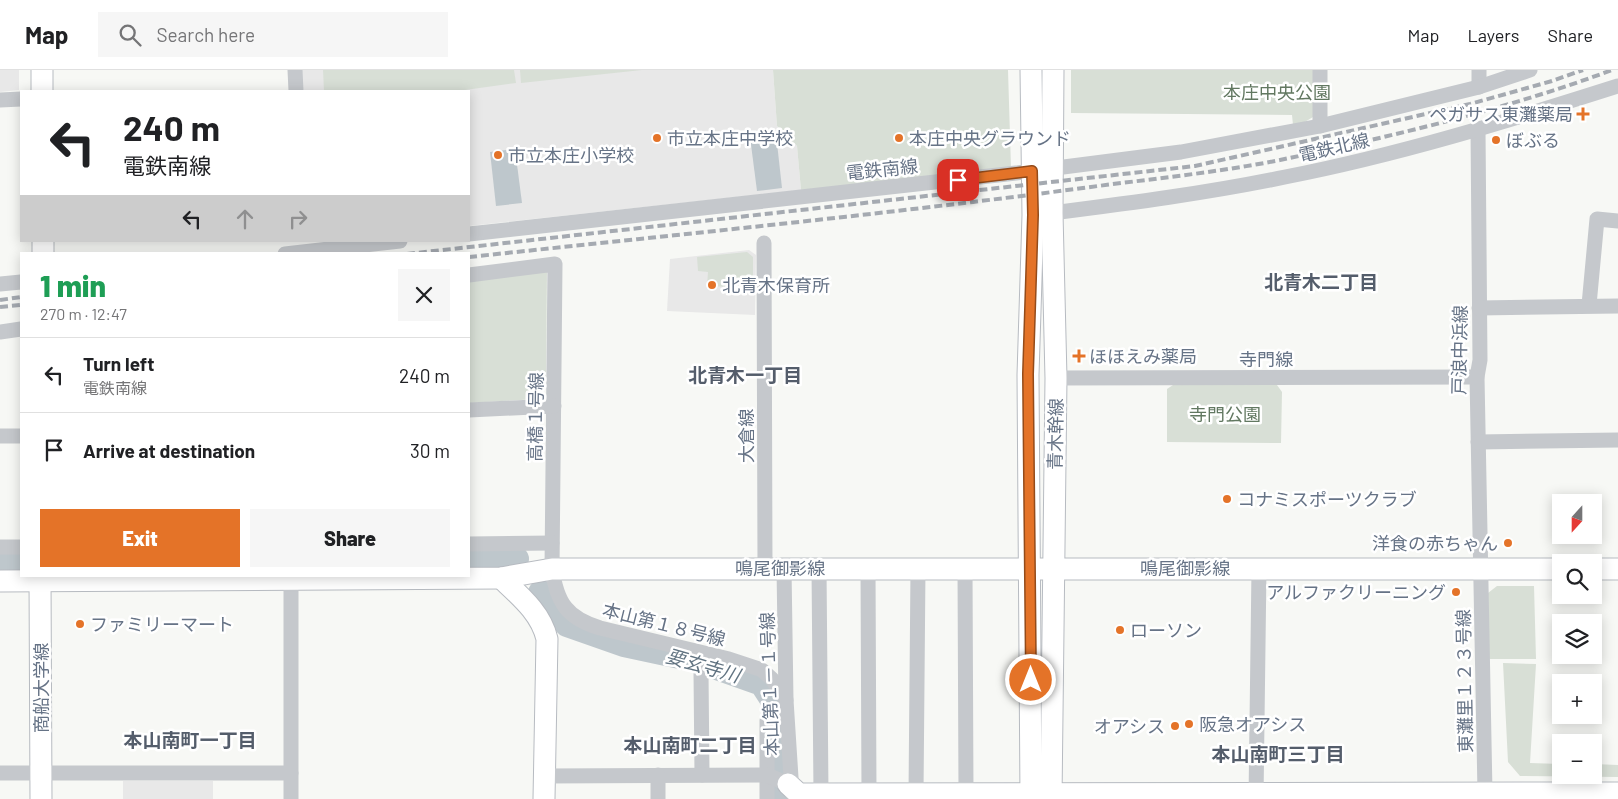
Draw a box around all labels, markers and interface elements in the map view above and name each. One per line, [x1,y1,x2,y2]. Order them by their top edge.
search box [98,12,448,57]
text: Map [25,20,68,49]
icon: search [116,21,144,49]
text: Search here [156,23,255,46]
text: Map [1407,24,1439,46]
text: Layers [1467,24,1520,46]
text: Share [1548,24,1593,46]
park label: 本庄中央公園 [1223,81,1331,103]
place label: ペガサス東灘薬局 [1429,103,1573,125]
text: 240 m [123,106,220,148]
marker: ペガサス東灘薬局 [1577,108,1589,120]
icon: left [40,110,105,175]
place label: 市立本庄中学校 [667,127,793,149]
place label: 本庄中央グラウンド [909,127,1071,149]
street label: 電鉄北線 [1296,128,1372,166]
place label: ぼぶる [1506,129,1560,151]
marker: 市立本庄中学校 [651,132,663,144]
marker: 本庄中央グラウンド [893,132,905,144]
marker: ぼぶる [1490,134,1502,146]
place label: 市立本庄小学校 [508,144,634,166]
marker: 市立本庄小学校 [492,149,504,161]
text: 電鉄南線 [123,152,211,178]
street label: 電鉄南線 [845,154,919,184]
pin [937,159,979,201]
icon: arrive [944,166,972,194]
icon: left [178,205,206,233]
icon: ahead [231,205,259,233]
icon: right [284,205,312,233]
text: 1 min [40,267,106,303]
button: close [398,269,450,321]
district label: 北青木二丁目 [1264,270,1378,293]
place label: 北青木保育所 [722,274,830,296]
marker: 北青木保育所 [706,279,718,291]
text: 270 m · 12:47 [40,304,127,323]
street label: 戸浪中浜線 [1447,305,1471,395]
place label: ほほえみ薬局 [1089,345,1197,367]
street label: 寺門線 [1239,348,1293,370]
marker: ほほえみ薬局 [1073,350,1085,362]
text: Turn left [83,352,154,375]
icon: left [40,361,68,389]
district label: 北青木一丁目 [688,363,802,386]
text: 240 m [399,364,450,387]
street label: 高橋１号線 [523,372,547,462]
text: 電鉄南線 [83,378,147,397]
street label: 青木幹線 [1043,398,1067,470]
park label: 寺門公園 [1189,403,1261,425]
street label: 大倉線 [735,409,757,463]
icon: arrive [40,436,68,464]
text: Arrive at destination [83,439,255,462]
text: 30 m [410,439,450,462]
place label: コナミスポーツクラブ [1237,488,1417,510]
marker: コナミスポーツクラブ [1221,493,1233,505]
north arrow [1552,494,1602,544]
map controls [1552,494,1602,784]
button: Exit [40,509,240,567]
button: Share [250,509,450,567]
place label: 洋食の赤ちゃん [1372,532,1498,554]
marker: 洋食の赤ちゃん [1502,537,1514,549]
button: search [1552,554,1602,604]
street label: 鳴尾御影線 [735,557,825,579]
street label: 鳴尾御影線 [1140,557,1230,579]
place label: アルファクリーニング [1266,581,1446,603]
marker: アルファクリーニング [1450,586,1462,598]
street label: 本山第１８号線 [600,598,728,650]
street label: 東灘里１２３号線 [1452,609,1476,753]
street label: 本山第１－１号線 [755,612,783,756]
place label: ファミリーマート [90,613,234,635]
button: layers [1552,614,1602,664]
marker: ファミリーマート [74,618,86,630]
place label: ローソン [1130,619,1202,641]
marker: ローソン [1114,624,1126,636]
street label: 商船大学線 [30,643,52,733]
water label: 要玄寺川 [663,643,745,687]
position arrow [1004,653,1056,705]
button: + [1552,674,1602,724]
place label: 阪急オアシス [1199,713,1306,735]
place label: オアシス [1094,715,1165,737]
marker: 阪急オアシス [1183,718,1195,730]
marker: オアシス [1169,720,1181,732]
district label: 本山南町一丁目 [123,728,257,751]
district label: 本山南町二丁目 [623,733,757,756]
button: − [1552,734,1602,784]
district label: 本山南町三丁目 [1211,742,1345,765]

